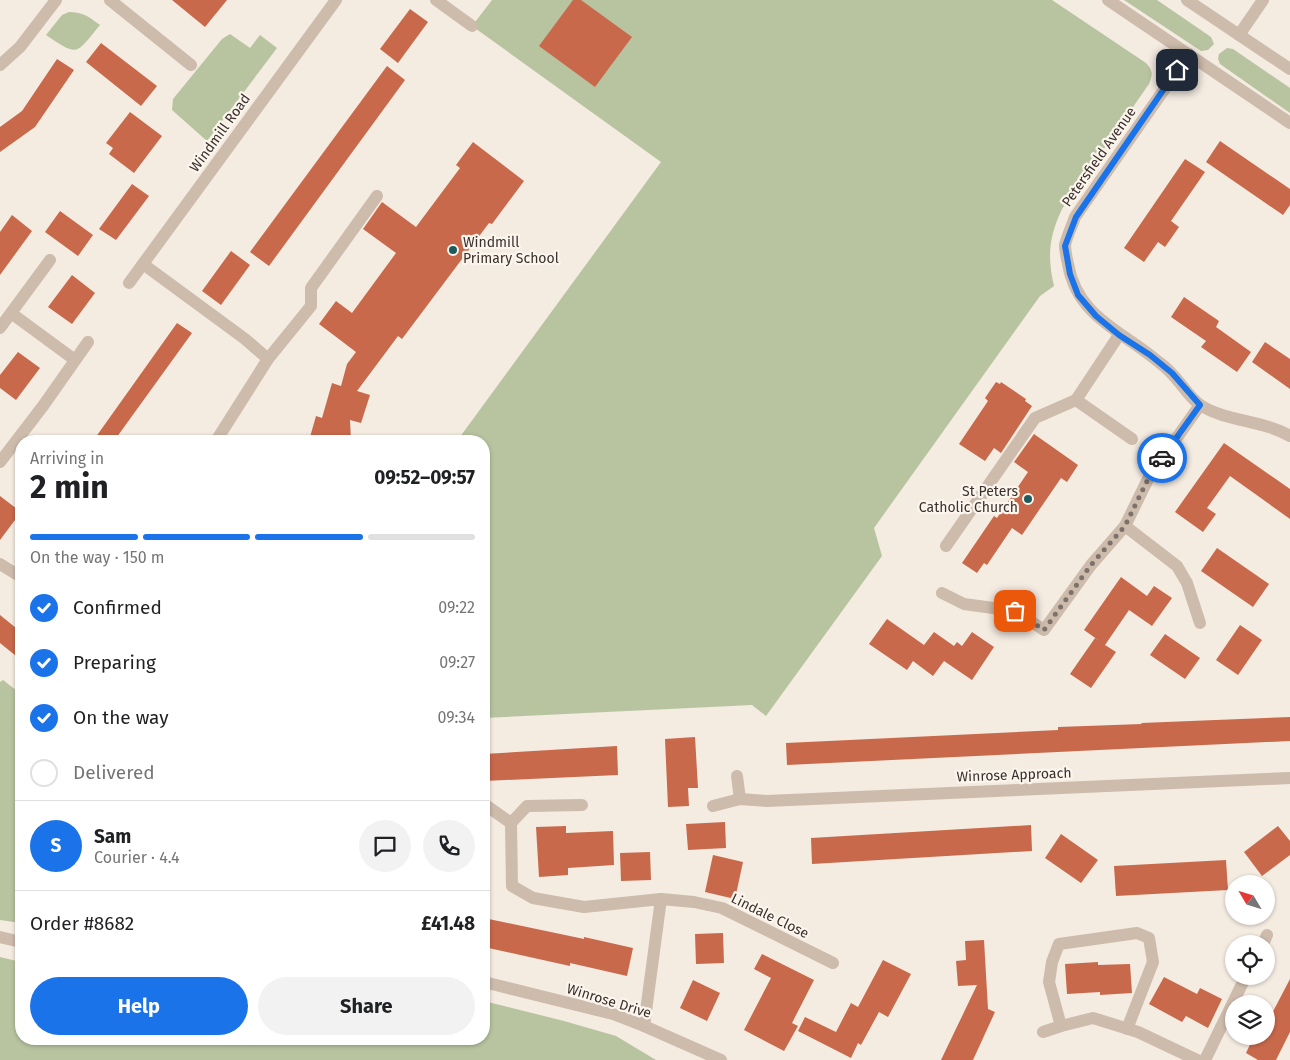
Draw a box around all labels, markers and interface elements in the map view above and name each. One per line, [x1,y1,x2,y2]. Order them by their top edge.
pin [1156,49,1198,91]
icon: home [1163,56,1191,84]
street label: Windmill Road [186,91,254,175]
street label: Petersfield Avenue [1058,104,1140,210]
place label: Windmill Primary School [463,234,559,267]
marker: Windmill Primary School [447,244,459,256]
courier [1137,433,1187,483]
icon: car [1148,444,1176,472]
text: Arriving in [30,449,104,468]
text: 09:52–09:57 [374,466,475,489]
text: 2 min [30,468,109,506]
place label: St Peters Catholic Church [919,483,1018,516]
marker: St Peters Catholic Church [1022,493,1034,505]
text: On the way · 150 m [30,548,165,567]
pin [994,590,1036,632]
icon: check [30,594,58,622]
text: Confirmed [73,596,162,619]
icon: bag [1001,597,1029,625]
text: 09:22 [438,598,475,617]
icon: check [30,649,58,677]
text: Preparing [73,651,156,674]
text: 09:27 [439,653,475,672]
icon: check [30,704,58,732]
text: On the way [73,706,169,729]
text: 09:34 [437,708,475,727]
text: Delivered [73,761,155,784]
street label: Winrose Approach [956,764,1072,786]
button: chat [359,820,411,872]
button: phone [423,820,475,872]
text: Sam [94,825,131,848]
text: S [51,834,61,857]
text: Courier · 4.4 [94,848,180,867]
north arrow [1225,875,1275,925]
map controls [1225,875,1275,1045]
street label: Lindale Close [728,890,812,942]
text: Order #8682 [30,912,134,935]
text: £41.48 [421,912,475,935]
button: locate [1225,935,1275,985]
button: Help [30,977,248,1035]
button: Share [258,977,475,1035]
street label: Winrose Drive [565,980,653,1022]
button: layers [1225,995,1275,1045]

